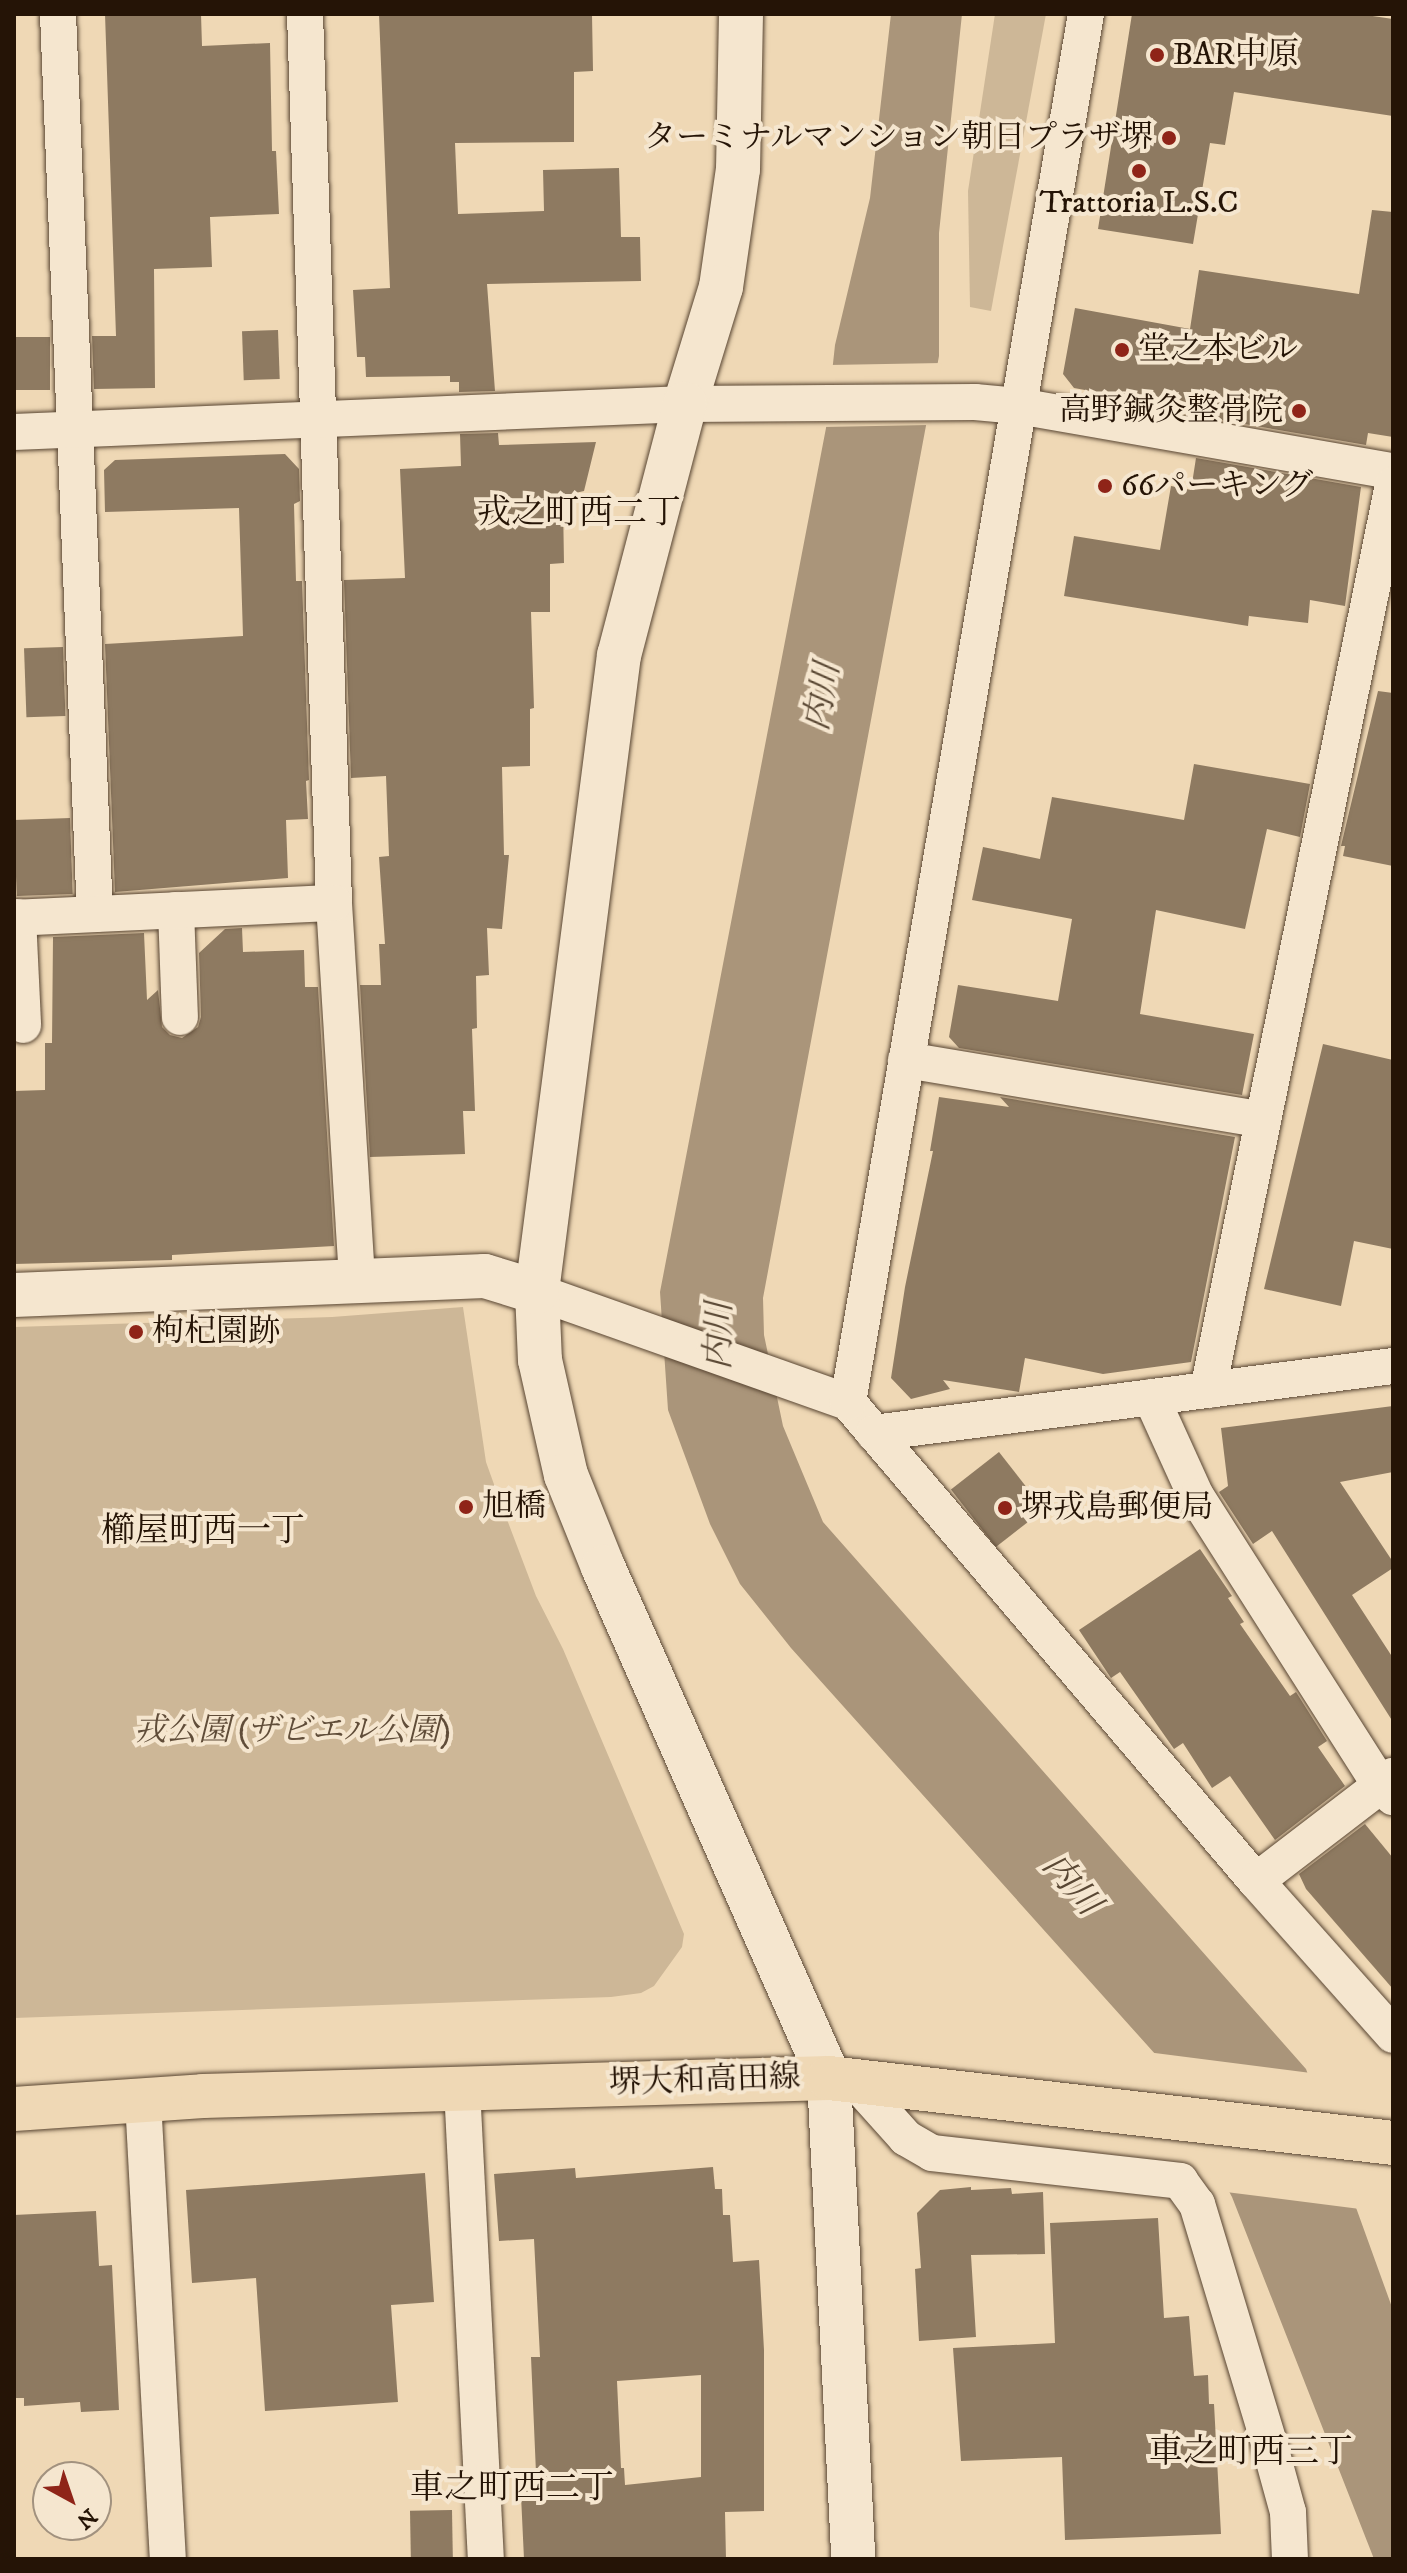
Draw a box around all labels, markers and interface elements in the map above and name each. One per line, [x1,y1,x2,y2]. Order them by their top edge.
place label: BAR中原 [1173,36,1299,74]
marker: BAR中原 [1148,46,1166,64]
place label: ターミナルマンション朝日プラザ堺 [641,119,1153,157]
marker: ターミナルマンション朝日プラザ堺 [1160,129,1178,147]
marker: Trattoria L.S.C [1130,162,1148,180]
place label: Trattoria L.S.C [1040,184,1238,222]
place label: 堂之本ビル [1138,331,1298,369]
marker: 堂之本ビル [1113,341,1131,359]
place label: 高野鍼灸整骨院 [1059,392,1283,430]
marker: 高野鍼灸整骨院 [1290,402,1308,420]
place label: 66パーキング [1121,467,1314,505]
marker: 66パーキング [1096,477,1114,495]
district label: 戎之町西二丁 [477,494,681,534]
water label: 内川 [797,660,849,734]
water label: 内川 [699,1302,741,1370]
place label: 枸杞園跡 [152,1313,280,1351]
marker: 枸杞園跡 [127,1323,145,1341]
place label: 旭橋 [482,1488,546,1526]
place label: 堺戎島郵便局 [1021,1489,1213,1527]
marker: 旭橋 [457,1498,475,1516]
marker: 堺戎島郵便局 [996,1499,1014,1517]
district label: 櫛屋町西一丁 [101,1512,305,1552]
park label: 戎公園 (ザビエル公園) [134,1712,450,1750]
water label: 内川 [1033,1846,1109,1924]
street label: 堺大和高田線 [608,2058,802,2104]
district label: 車之町西三丁 [1149,2433,1353,2473]
north arrow [32,2461,112,2541]
district label: 車之町西二丁 [410,2469,614,2509]
text: N [71,2502,102,2534]

